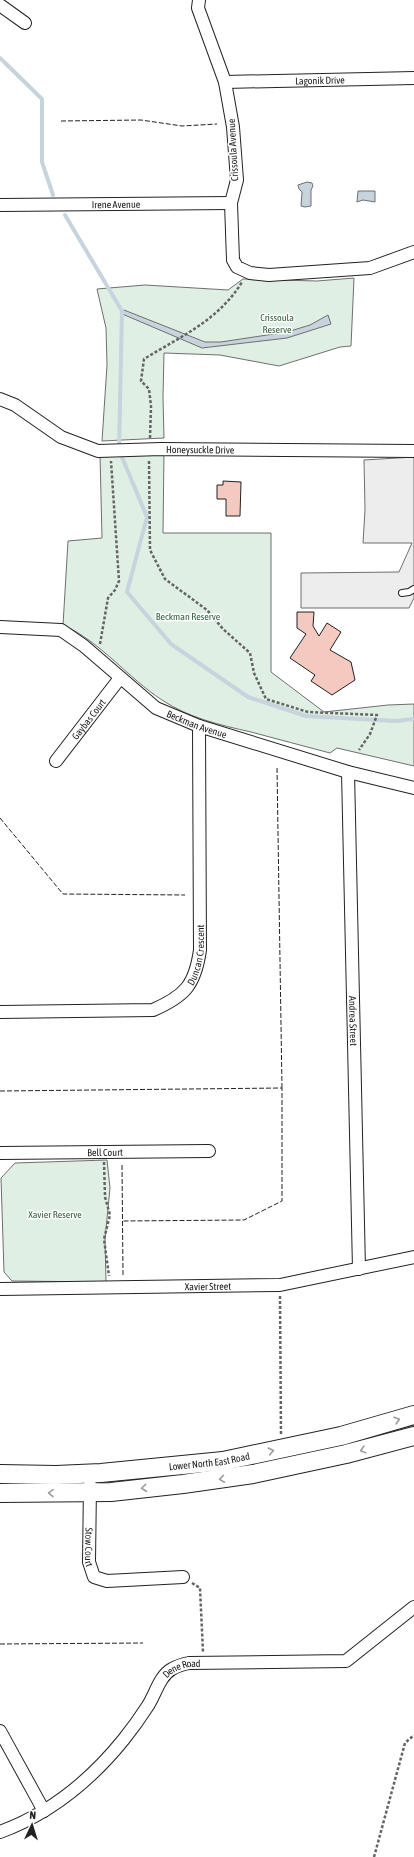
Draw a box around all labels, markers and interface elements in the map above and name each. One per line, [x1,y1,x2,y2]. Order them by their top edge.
street label: Lagonik Drive [295,74,345,86]
street label: Crissoula Avenue [226,118,240,182]
street label: Irene Avenue [92,198,141,210]
park label: Crissoula Reserve [260,312,294,335]
street label: Honeysuckle Drive [166,444,235,455]
park label: Beckman Reserve [156,611,221,622]
street label: Gaybas Court [69,696,108,741]
street label: Beckman Avenue [165,708,229,740]
street label: Duncan Crescent [185,924,206,987]
street label: Andrea Street [347,996,360,1046]
street label: Bell Court [87,1146,123,1158]
park label: Xavier Reserve [28,1209,82,1220]
street label: Xavier Street [185,1280,231,1292]
one-way arrow [393,1416,400,1425]
one-way arrow [360,1445,367,1454]
one-way arrow [267,1448,274,1456]
street label: Lower North East Road [168,1450,251,1472]
one-way arrow [219,1474,225,1483]
one-way arrow [141,1484,147,1493]
one-way arrow [48,1489,54,1497]
street label: Stow Court [83,1528,96,1568]
street label: Dene Road [160,1657,201,1679]
north arrow [12,1805,52,1845]
text: N [29,1809,36,1821]

